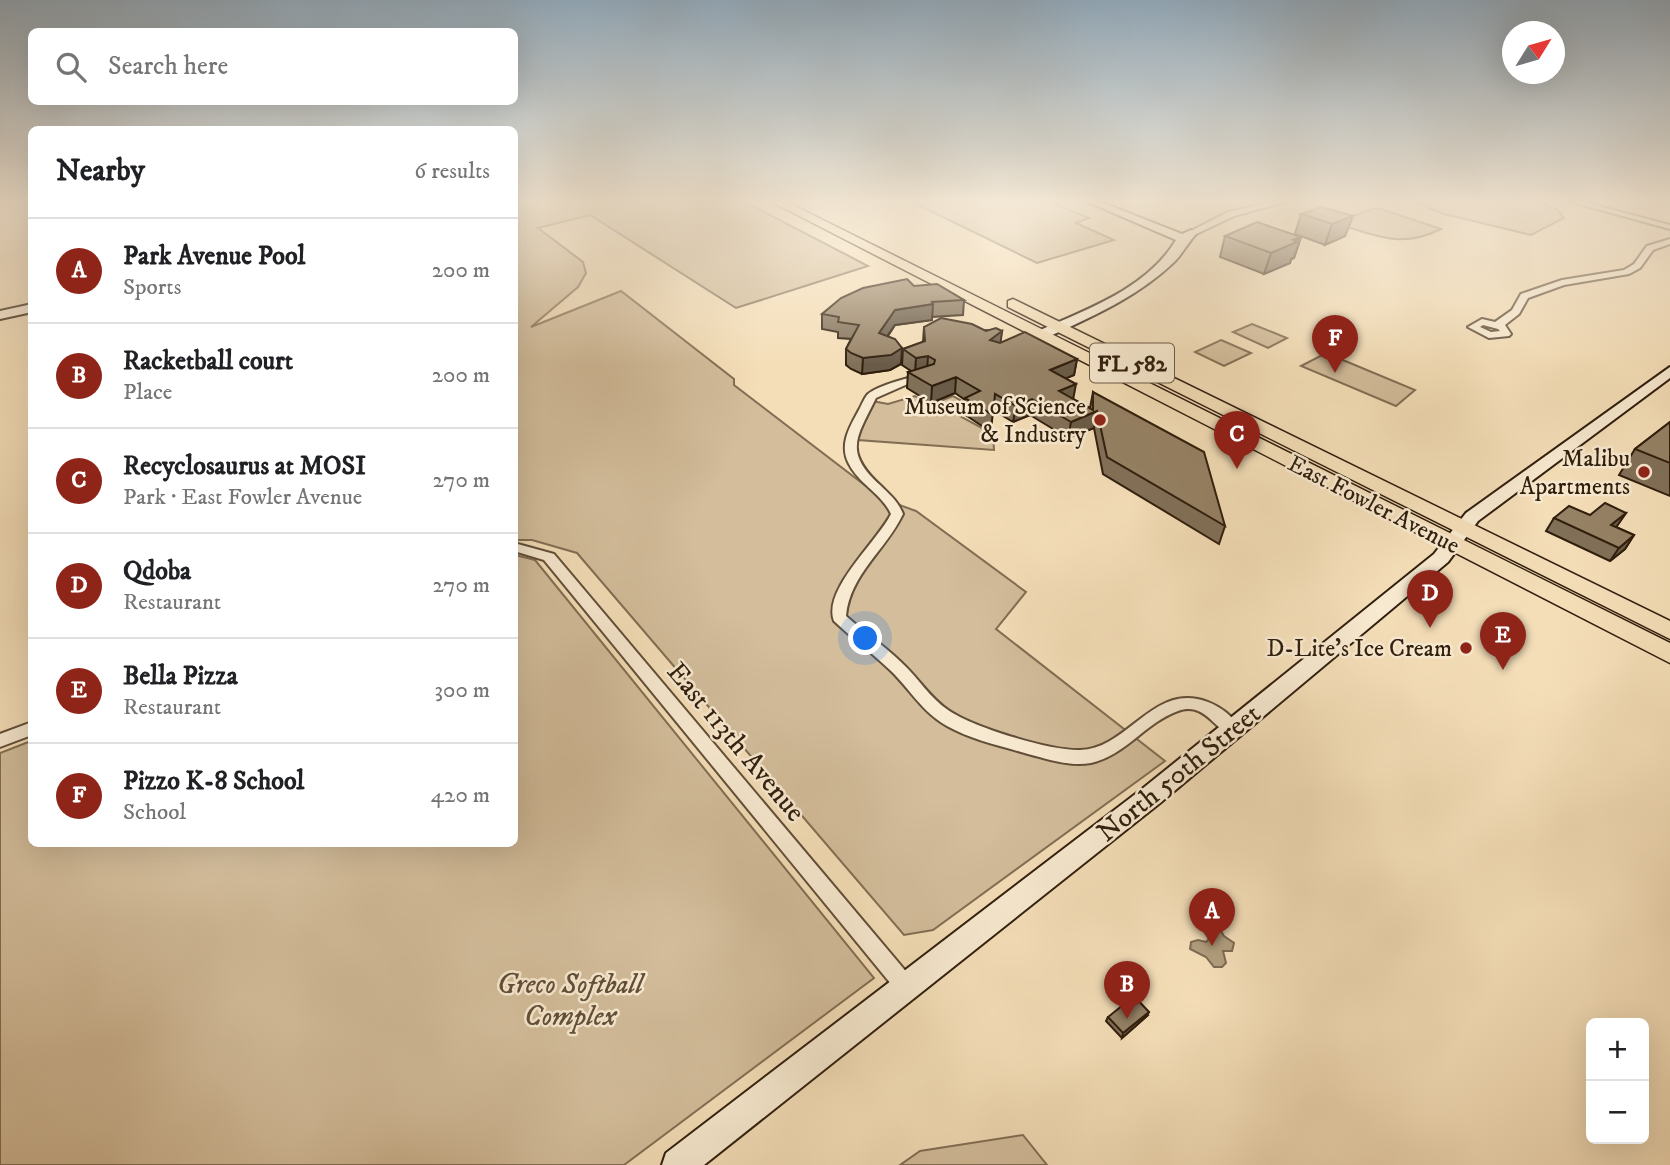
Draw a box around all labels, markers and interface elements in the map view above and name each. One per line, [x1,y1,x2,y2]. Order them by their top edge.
north arrow [1502,21,1565,84]
search box [28,28,518,105]
icon: search [52,48,90,86]
text: Search here [108,50,228,83]
text: Nearby [56,153,145,190]
text: 6 results [414,157,490,186]
text: Park Avenue Pool [123,240,305,273]
text: A [72,256,86,285]
text: 200 m [432,256,490,285]
text: Sports [123,273,181,302]
pin: F [1312,315,1358,373]
road number: FL 582 [1090,344,1174,382]
text: Racketball court [123,345,293,378]
text: B [72,361,86,390]
text: 200 m [432,361,490,390]
text: Place [123,378,172,407]
place label: Museum of Science & Industry [904,392,1087,450]
pin: C [1214,411,1260,469]
marker: Museum of Science & Industry [1092,412,1108,428]
place label: Malibu Apartments [1520,444,1630,502]
street label: East Fowler Avenue [1283,449,1465,561]
text: Recyclosaurus at MOSI [123,450,366,483]
marker: Malibu Apartments [1636,464,1652,480]
text: C [71,466,87,495]
text: 270 m [433,466,490,495]
text: Park · East Fowler Avenue [123,483,362,512]
text: Qdoba [123,555,191,588]
pin: D [1407,570,1453,628]
text: D [70,571,88,600]
text: 270 m [433,571,490,600]
text: Restaurant [123,588,221,617]
pin: E [1480,612,1526,670]
your location [848,621,882,655]
place label: D-Lite's Ice Cream [1266,634,1452,664]
marker: D-Lite's Ice Cream [1458,640,1474,656]
street label: East 113th Avenue [659,655,813,829]
text: Bella Pizza [123,660,238,693]
text: E [71,676,87,705]
text: 300 m [434,676,490,705]
text: Restaurant [123,693,221,722]
street label: North 50th Street [1090,696,1268,850]
text: Pizzo K-8 School [123,765,304,798]
text: F [72,781,86,810]
text: 420 m [431,781,490,810]
text: School [123,798,186,827]
pin: A [1189,888,1235,946]
pin: B [1104,961,1150,1019]
park label: Greco Softball Complex [497,967,646,1034]
map controls [1586,1018,1649,1144]
button: + [1586,1018,1649,1081]
button: − [1586,1081,1649,1144]

